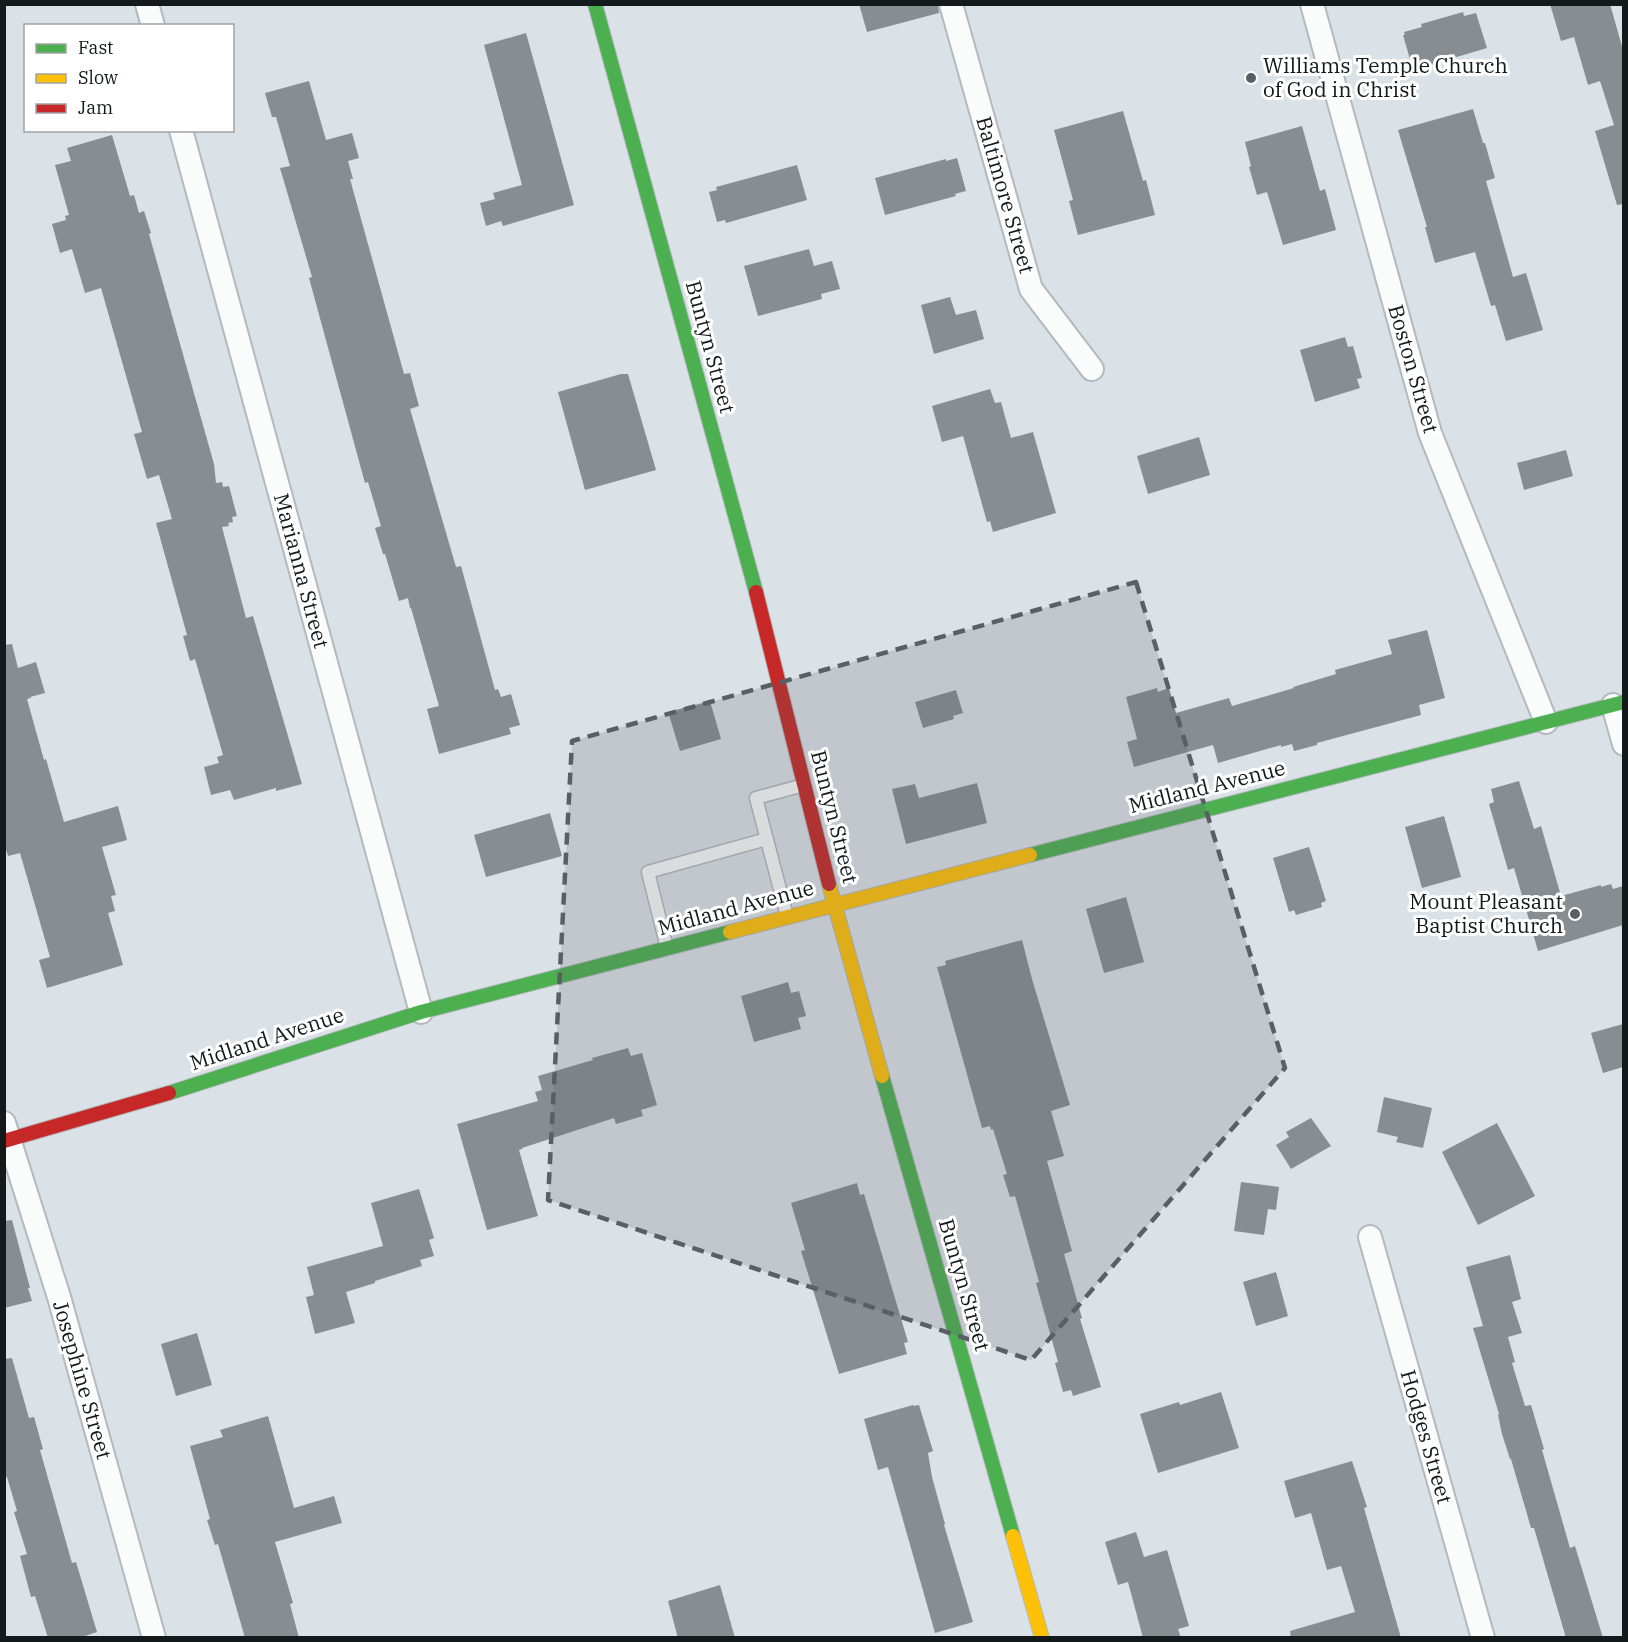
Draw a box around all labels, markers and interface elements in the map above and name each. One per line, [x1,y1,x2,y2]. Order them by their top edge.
legend [24,24,234,132]
text: Fast [78,36,113,59]
place label: Williams Temple Church of God in Christ [1263,51,1508,103]
text: Slow [78,66,118,89]
marker: Williams Temple Church of God in Christ [1244,71,1258,85]
text: Jam [78,96,113,119]
street label: Baltimore Street [970,113,1042,277]
street label: Buntyn Street [680,277,742,416]
street label: Boston Street [1382,301,1446,436]
street label: Marianna Street [268,490,336,651]
street label: Buntyn Street [805,747,865,886]
street label: Midland Avenue [1126,753,1288,819]
street label: Midland Avenue [655,873,817,941]
place label: Mount Pleasant Baptist Church [1409,887,1563,939]
marker: Mount Pleasant Baptist Church [1568,907,1582,921]
street label: Midland Avenue [186,1000,347,1076]
street label: Buntyn Street [933,1215,997,1354]
street label: Josephine Street [47,1297,119,1462]
street label: Hodges Street [1394,1367,1459,1507]

